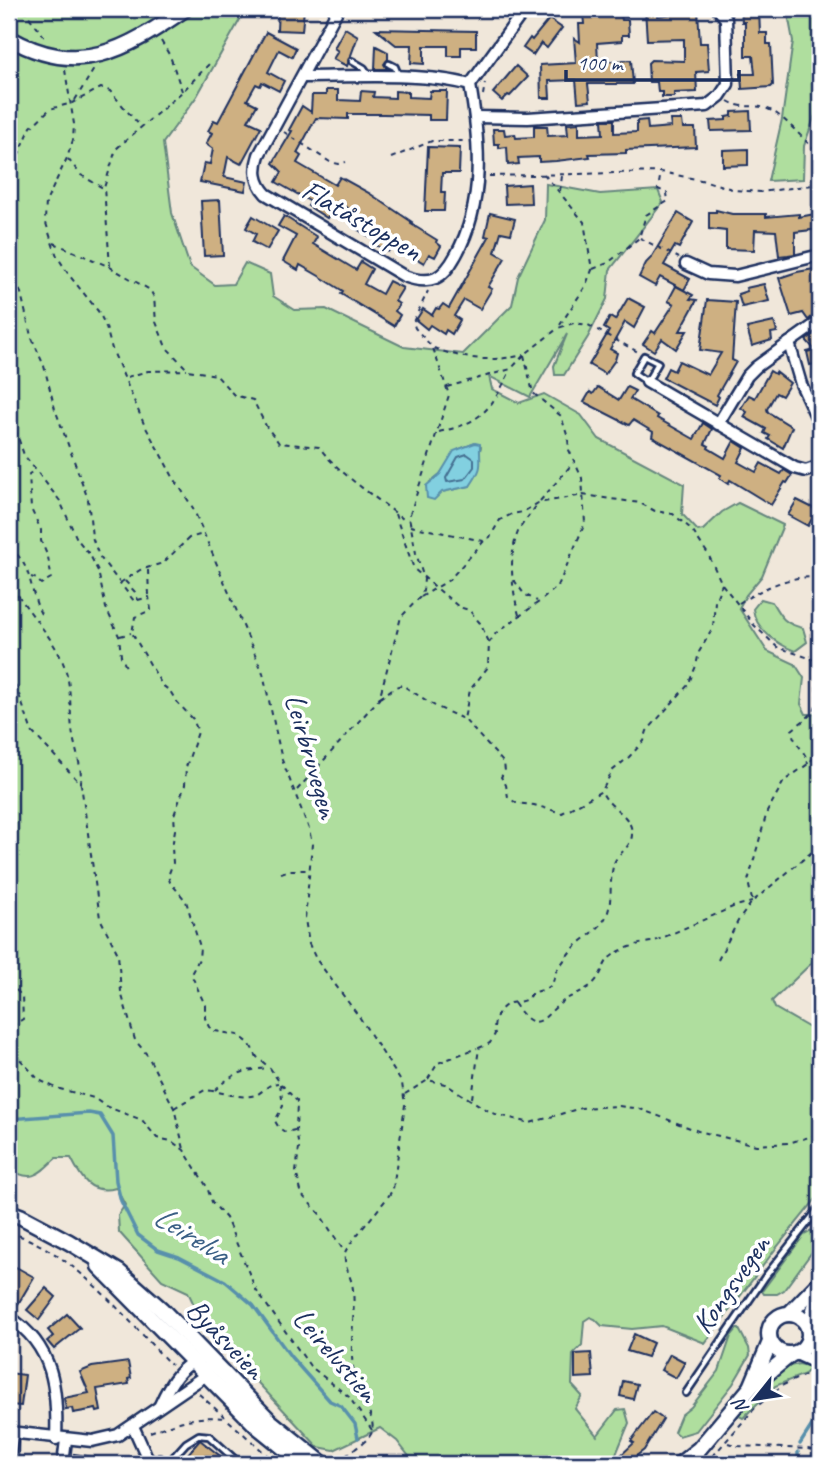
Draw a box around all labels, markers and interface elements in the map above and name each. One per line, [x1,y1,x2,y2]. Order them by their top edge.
scale bar [566,38,740,82]
text: 100 m [577,50,624,76]
street label: Flatåstoppen [295,171,429,270]
street label: Leirbruvegen [276,689,348,824]
water label: Leirelva [146,1195,240,1275]
street label: Kongsvegen [683,1226,780,1341]
street label: Byåsveien [178,1291,275,1388]
street label: Leirelvstien [285,1300,388,1411]
north arrow [720,1364,790,1434]
text: N [726,1393,754,1418]

